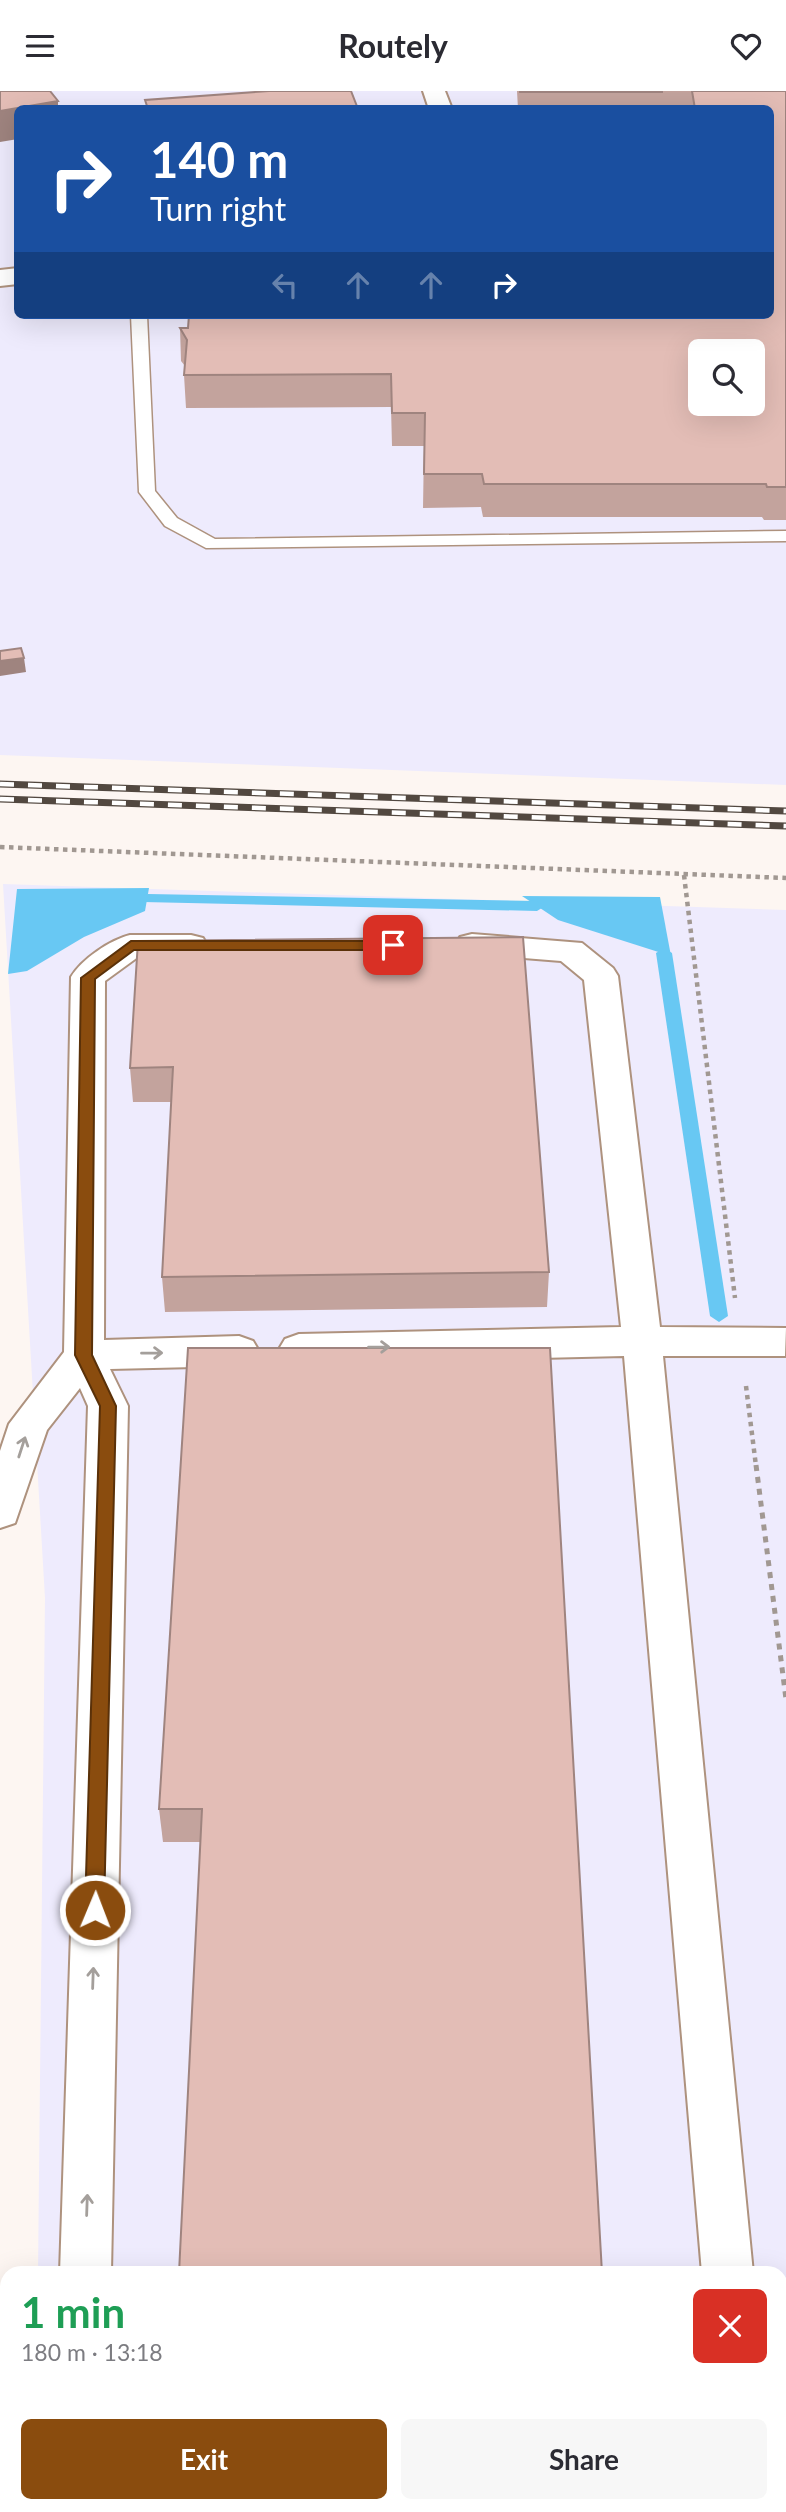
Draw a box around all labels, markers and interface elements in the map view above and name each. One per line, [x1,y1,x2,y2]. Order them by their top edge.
text: Routely [338,26,448,65]
icon: menu [21,27,59,65]
icon: heart [727,27,765,65]
text: 140 m [150,130,288,188]
icon: right [35,133,126,224]
text: Turn right [150,189,286,228]
icon: left [266,266,304,304]
icon: ahead [339,266,377,304]
icon: ahead [412,266,450,304]
icon: right [485,266,523,304]
map controls [688,339,765,416]
button: search [688,339,765,416]
pin [363,915,423,975]
icon: arrive [374,926,412,964]
one-way arrow [367,1341,390,1354]
one-way arrow [140,1346,163,1360]
one-way arrow [16,1437,29,1459]
position arrow [58,1873,132,1947]
one-way arrow [86,1966,99,1989]
one-way arrow [80,2194,93,2217]
text: 1 min [21,2287,125,2337]
button: close [693,2289,767,2363]
text: 180 m · 13:18 [21,2338,163,2366]
button: Exit [21,2419,387,2499]
button: Share [401,2419,767,2499]

